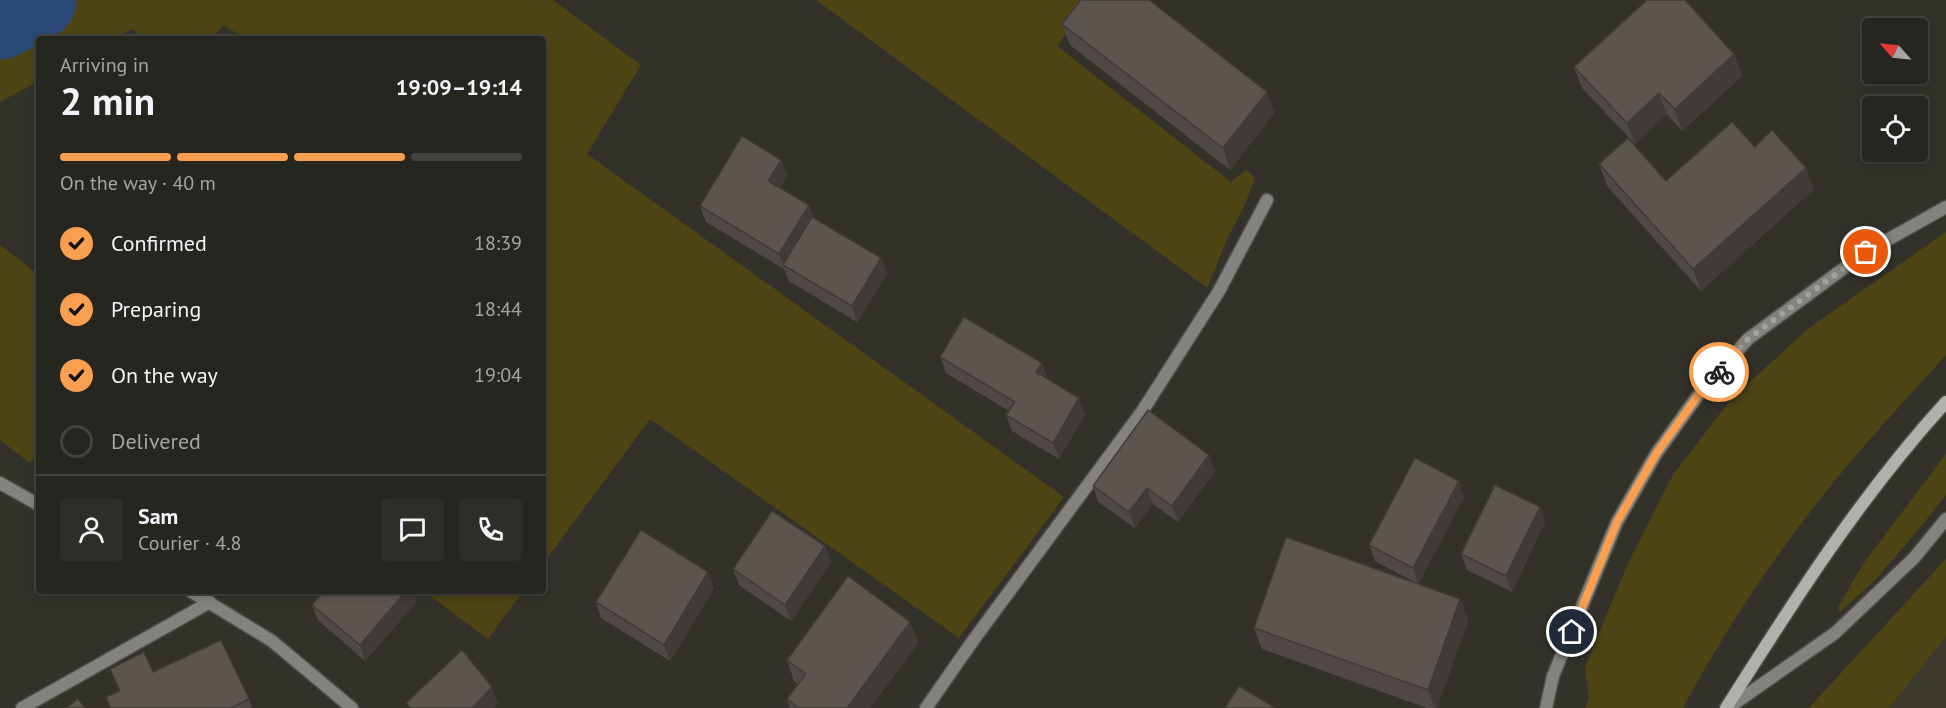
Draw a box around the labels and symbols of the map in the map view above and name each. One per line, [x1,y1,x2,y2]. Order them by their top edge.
north arrow [1862,18,1928,84]
pin [1840,226,1891,277]
courier [1689,342,1749,402]
pin [1546,606,1597,657]

